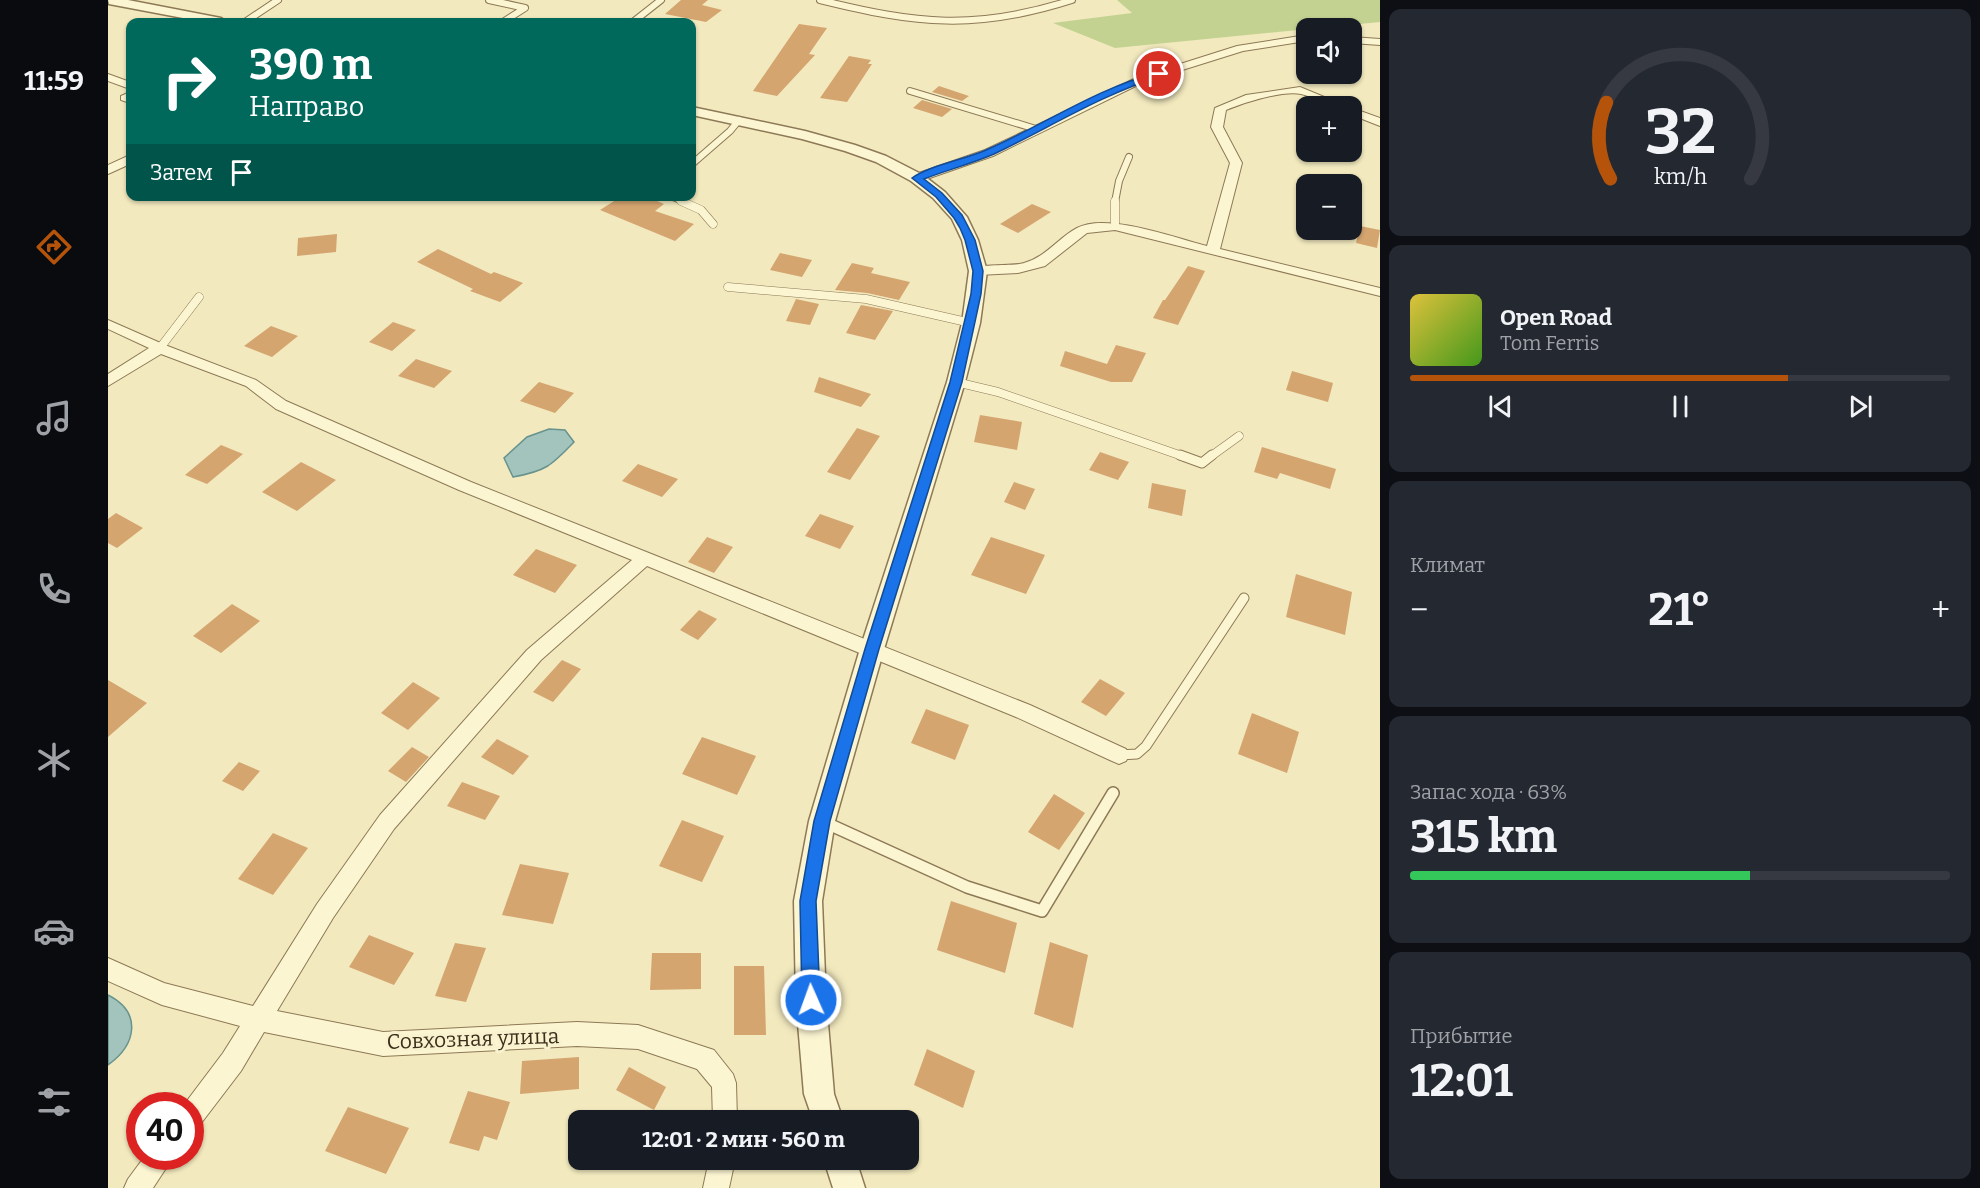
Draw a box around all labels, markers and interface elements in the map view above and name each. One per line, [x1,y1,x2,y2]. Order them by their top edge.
map controls [1296,18,1362,240]
button: sound [1296,18,1362,84]
text: 390 m [249,40,372,90]
icon: right [150,42,228,120]
pin [1133,48,1184,99]
icon: arrive [1142,57,1175,90]
text: 11:59 [24,65,84,97]
text: Направо [249,91,364,123]
button: + [1296,96,1362,162]
text: 32 [1644,96,1716,171]
icon: arrive [225,156,258,189]
text: Затем [150,159,213,186]
text: km/h [1653,165,1707,191]
button: − [1296,174,1362,240]
icon: directions [33,226,75,268]
text: Open Road [1500,304,1612,331]
text: Tom Ferris [1500,331,1599,355]
icon: previous [1484,390,1517,423]
icon: pause [1664,390,1697,423]
icon: next [1844,390,1877,423]
icon: music [33,397,75,439]
text: Климат [1410,553,1485,577]
icon: phone [33,568,75,610]
text: 21° [1648,583,1711,637]
text: − [1410,590,1428,630]
text: + [1931,590,1950,630]
icon: climate [33,739,75,781]
text: Запас хода · 63% [1410,780,1567,804]
text: 315 km [1410,810,1557,864]
icon: car [33,910,75,952]
position arrow [779,968,843,1032]
street label: Совхозная улица [386,1023,560,1055]
text: Прибытие [1410,1024,1512,1048]
text: 12:01 [1410,1054,1513,1108]
icon: filters [33,1081,75,1123]
speed limit sign: 40 [126,1092,204,1170]
text: 12:01 · 2 мин · 560 m [642,1126,845,1153]

